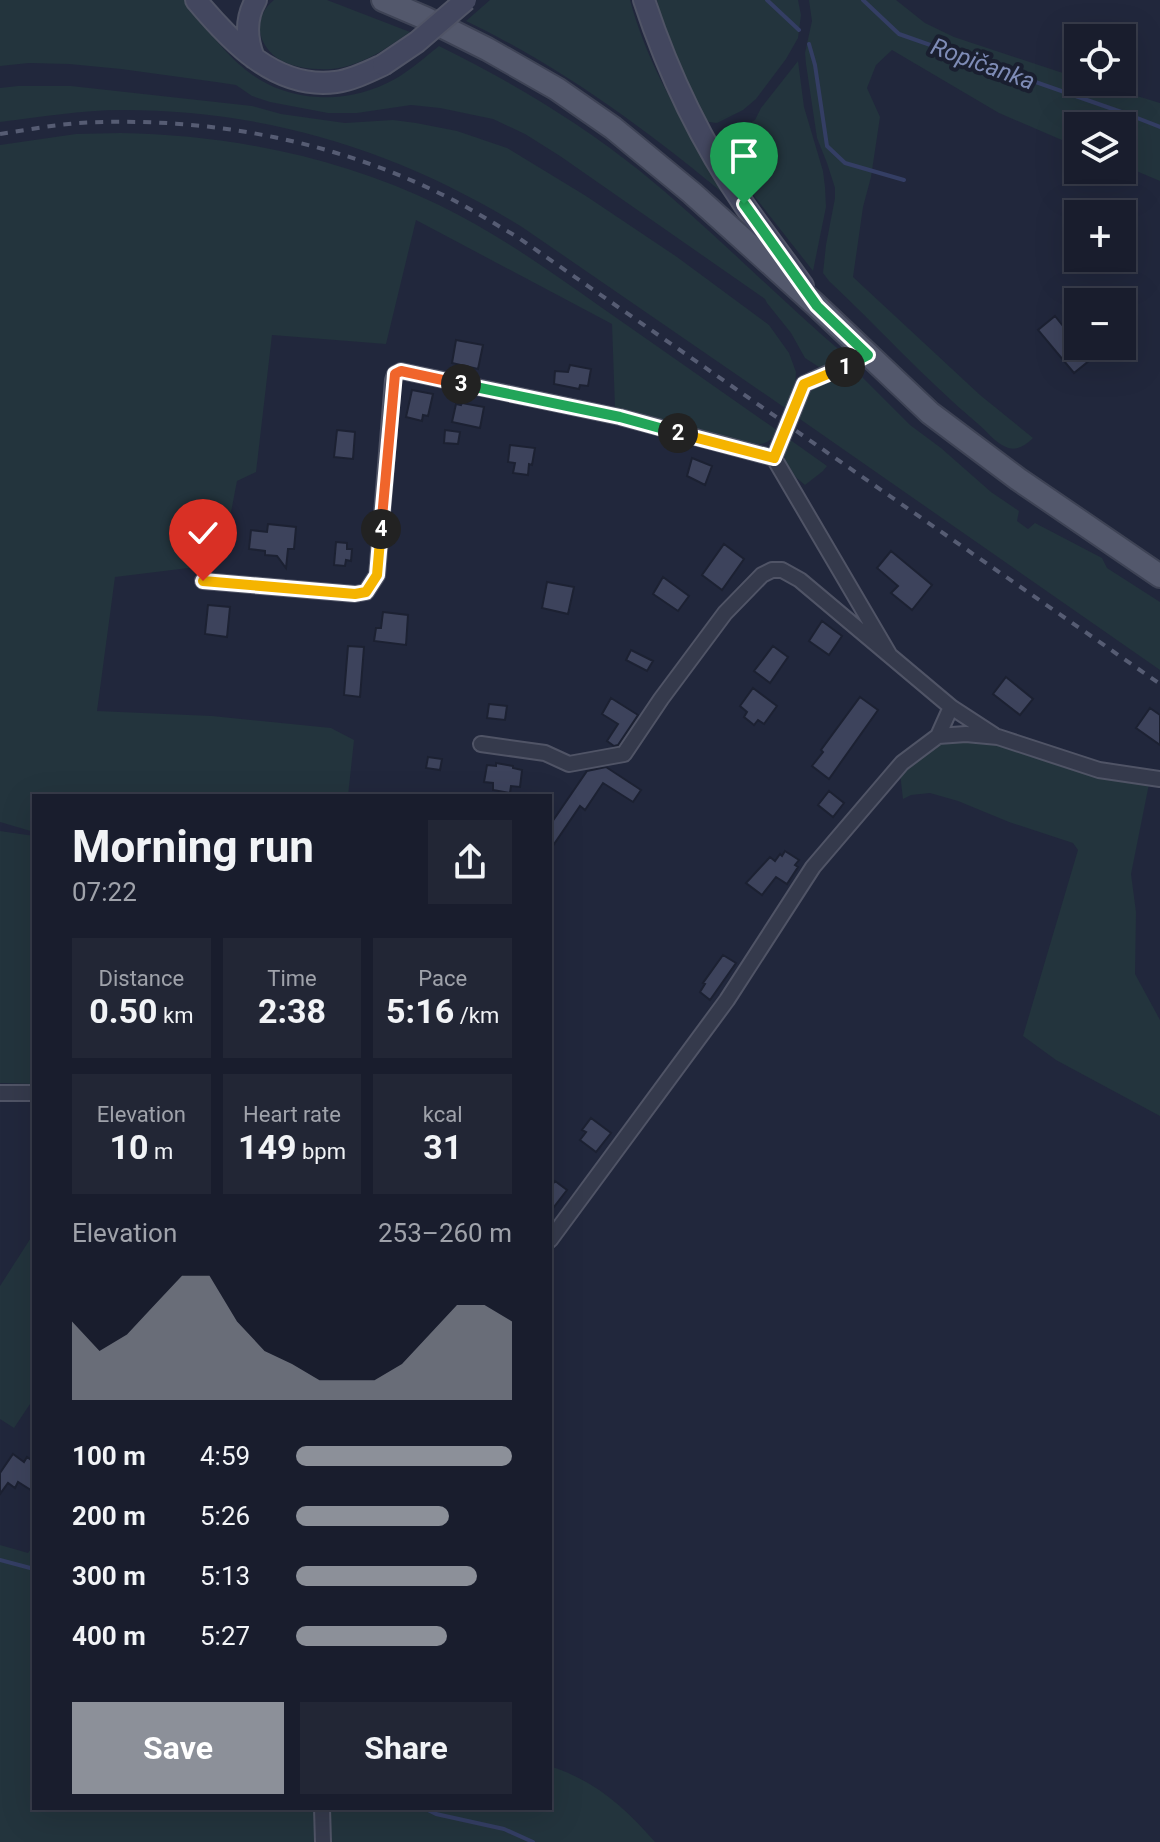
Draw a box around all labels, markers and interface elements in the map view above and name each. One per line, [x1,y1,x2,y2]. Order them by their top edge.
map controls [1064,24,1136,360]
button: locate [1064,24,1136,96]
water label: Ropičanka [927,32,1039,96]
button: layers [1064,112,1136,184]
pin [710,122,778,204]
icon: arrive [722,134,766,178]
button: + [1064,200,1136,272]
button: − [1064,288,1136,360]
pin: 1 [825,347,865,387]
text: 1 [839,354,851,379]
pin: 3 [441,364,481,404]
text: 3 [455,371,467,396]
pin: 2 [658,413,698,453]
text: 2 [672,420,684,445]
pin [169,499,237,581]
pin: 4 [361,509,401,549]
icon: check [181,511,225,555]
text: 4 [375,516,387,541]
button: share [428,820,512,904]
text: Morning run [72,821,314,873]
text: 07:22 [72,877,137,907]
text: Distance [99,966,184,991]
text: Time [267,966,317,991]
text: Pace [418,966,467,991]
text: 0.50 [89,991,158,1031]
text: 2:38 [258,991,326,1031]
text: 5:16 [386,991,454,1031]
text: km [158,1003,193,1028]
text: /km [454,1003,499,1028]
text: Elevation [97,1102,186,1127]
text: Heart rate [243,1102,341,1127]
text: kcal [423,1102,463,1127]
text: 10 [109,1127,148,1167]
text: 149 [238,1127,297,1167]
text: 31 [423,1127,462,1167]
text: m [148,1139,173,1164]
text: bpm [297,1139,346,1164]
text: Elevation [72,1218,177,1248]
text: 253–260 m [378,1218,512,1248]
text: 100 m [72,1441,146,1471]
text: 4:59 [200,1441,250,1471]
text: 200 m [72,1501,146,1531]
text: 5:26 [200,1501,250,1531]
text: 300 m [72,1561,146,1591]
text: 5:13 [200,1561,250,1591]
text: 400 m [72,1621,146,1651]
text: 5:27 [200,1621,250,1651]
button: Save [72,1702,284,1794]
button: Share [300,1702,512,1794]

